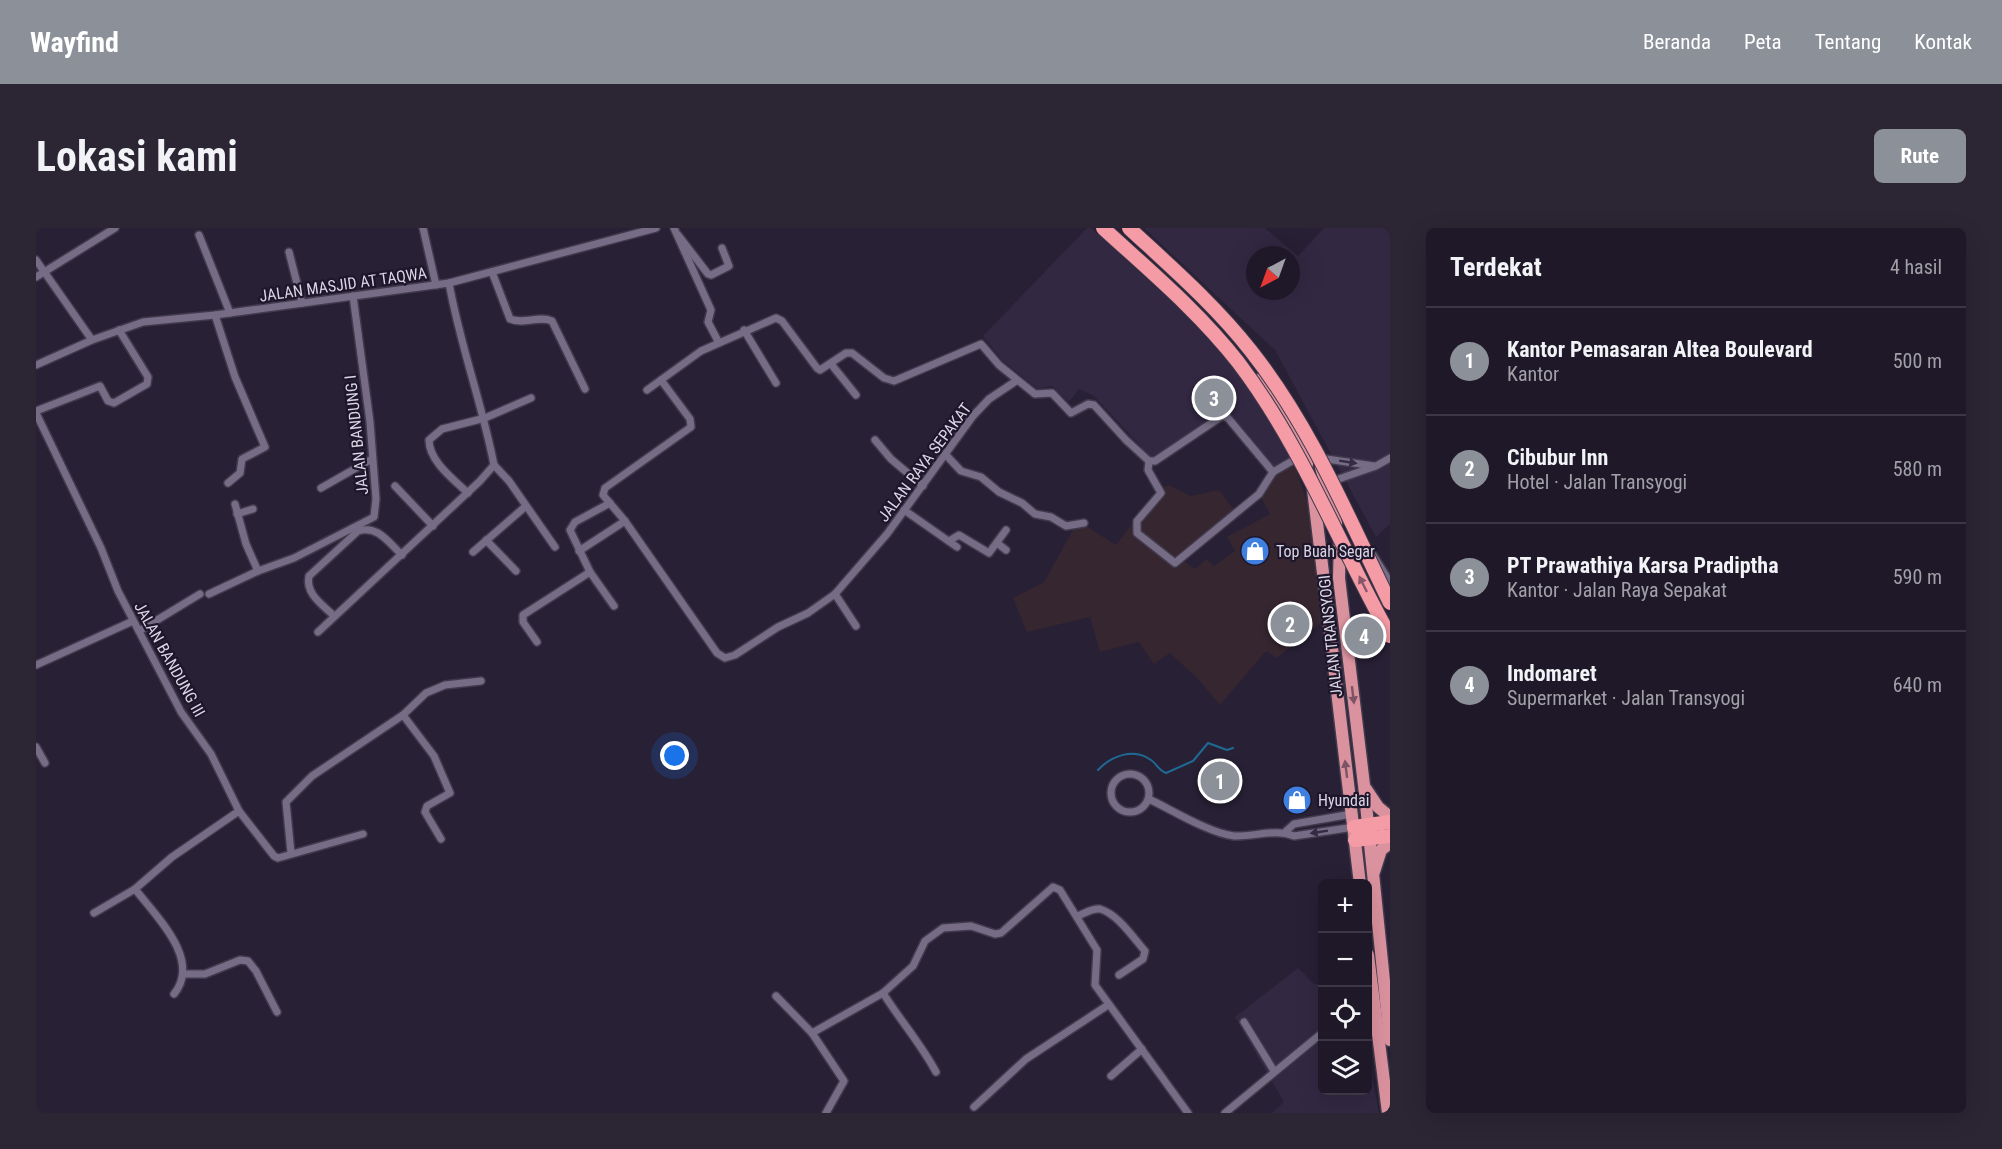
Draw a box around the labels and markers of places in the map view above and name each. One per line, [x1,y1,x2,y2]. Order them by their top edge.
pin: 3 [1194,376,1234,420]
shop icon: Top Buah Segar [1239,535,1271,567]
place label: Top Buah Segar [1276,542,1375,561]
pin: 2 [1270,602,1310,646]
pin: 4 [1344,614,1384,658]
pin: 1 [1200,758,1240,804]
shop icon: Hyundai [1281,784,1313,816]
place label: Hyundai [1318,791,1369,810]

